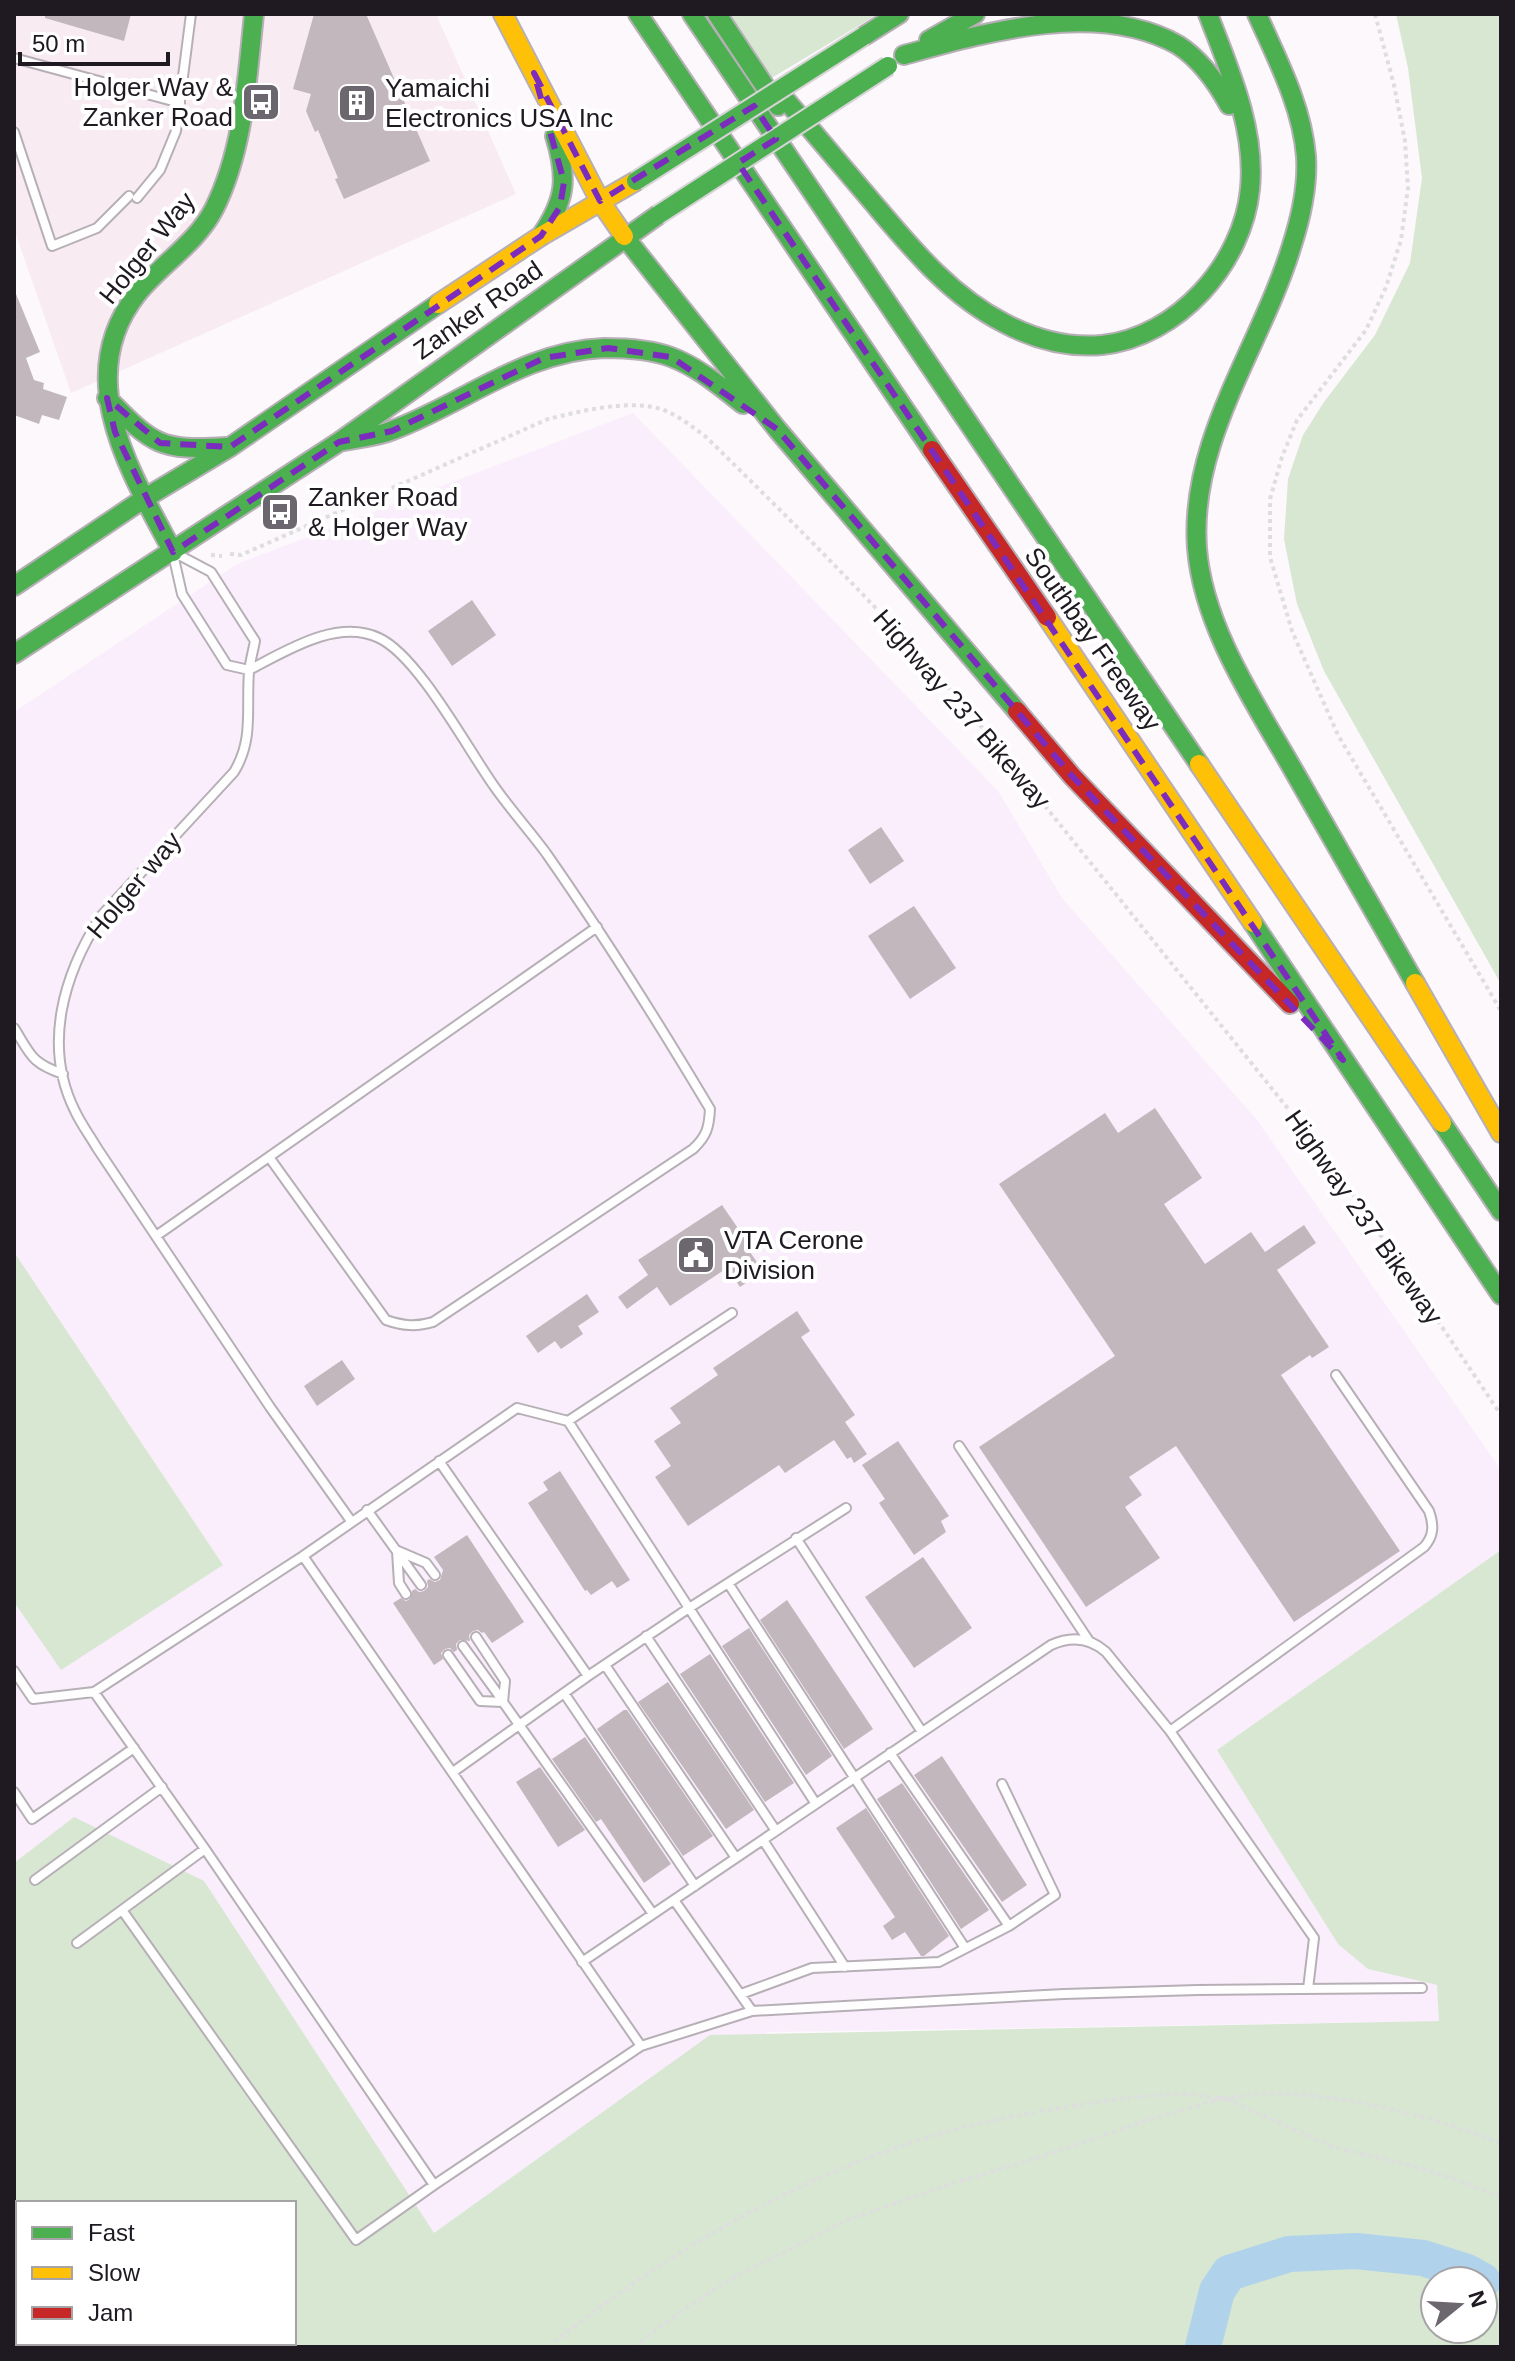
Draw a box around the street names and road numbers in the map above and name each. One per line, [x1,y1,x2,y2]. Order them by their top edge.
street label: Holger Way [93,186,201,310]
street label: Zanker Road [408,255,548,365]
street label: Southbay Freeway [1019,542,1167,736]
street label: Highway 237 Bikeway [867,603,1057,815]
street label: Holger way [81,826,187,944]
street label: Highway 237 Bikeway [1279,1104,1449,1330]

